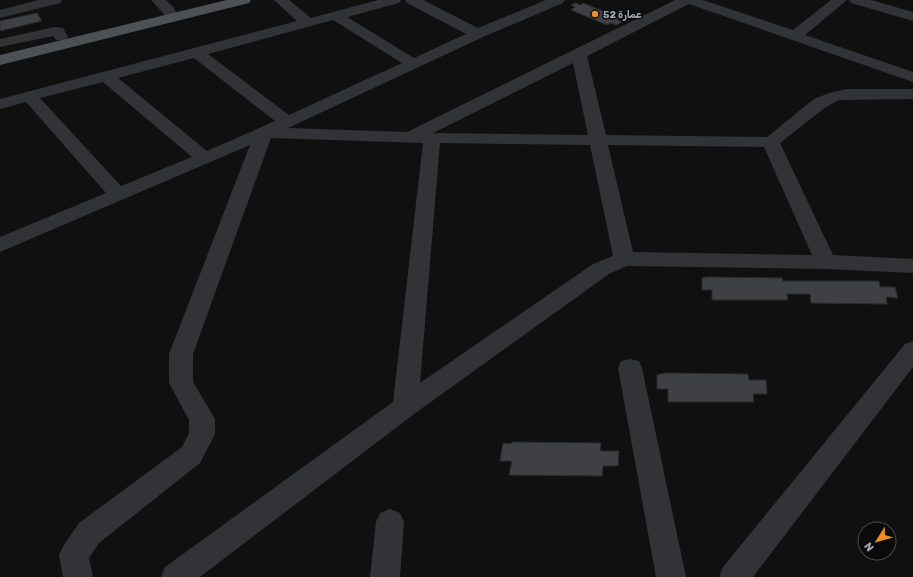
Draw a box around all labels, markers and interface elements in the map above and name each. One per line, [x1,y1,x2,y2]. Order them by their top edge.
marker: عمارة 52 [590,9,600,19]
place label: عمارة 52 [603,9,642,21]
north arrow [857,521,897,561]
text: N [862,540,877,554]

